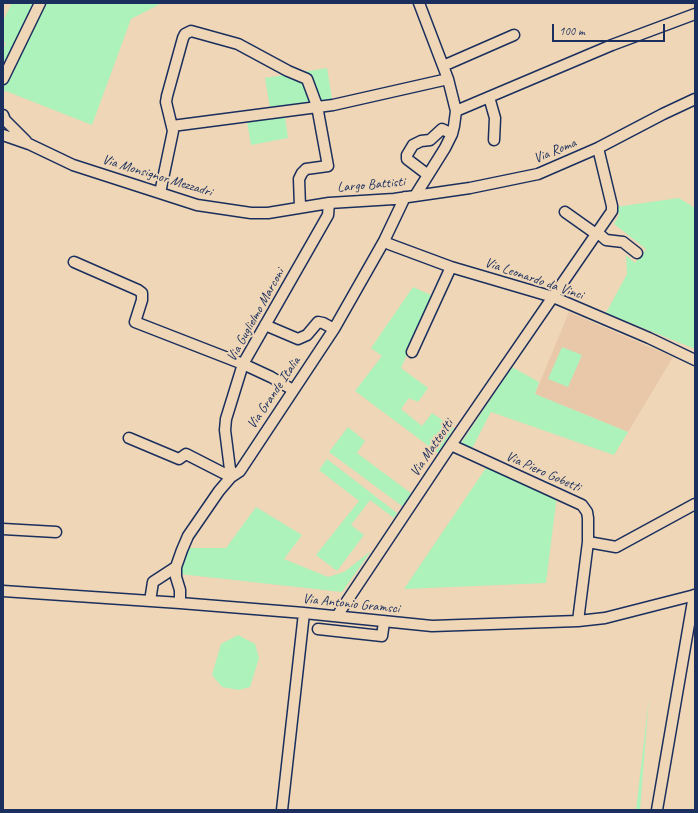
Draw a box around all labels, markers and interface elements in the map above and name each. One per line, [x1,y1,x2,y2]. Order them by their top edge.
scale bar [554,16,667,42]
text: 100 m [559,23,585,39]
street label: Via Roma [531,135,579,167]
street label: Via Monsignor Mezzadri [100,151,214,201]
street label: Largo Battisti [337,174,405,196]
street label: Via Leonardo da Vinci [482,254,586,304]
street label: Via Guglielmo Marconi [223,266,289,364]
street label: Via Grande Italia [244,354,304,432]
street label: Via Matteotti [407,416,457,480]
street label: Via Piero Gobetti [503,448,583,496]
street label: Via Antonio Gramsci [302,591,400,617]

